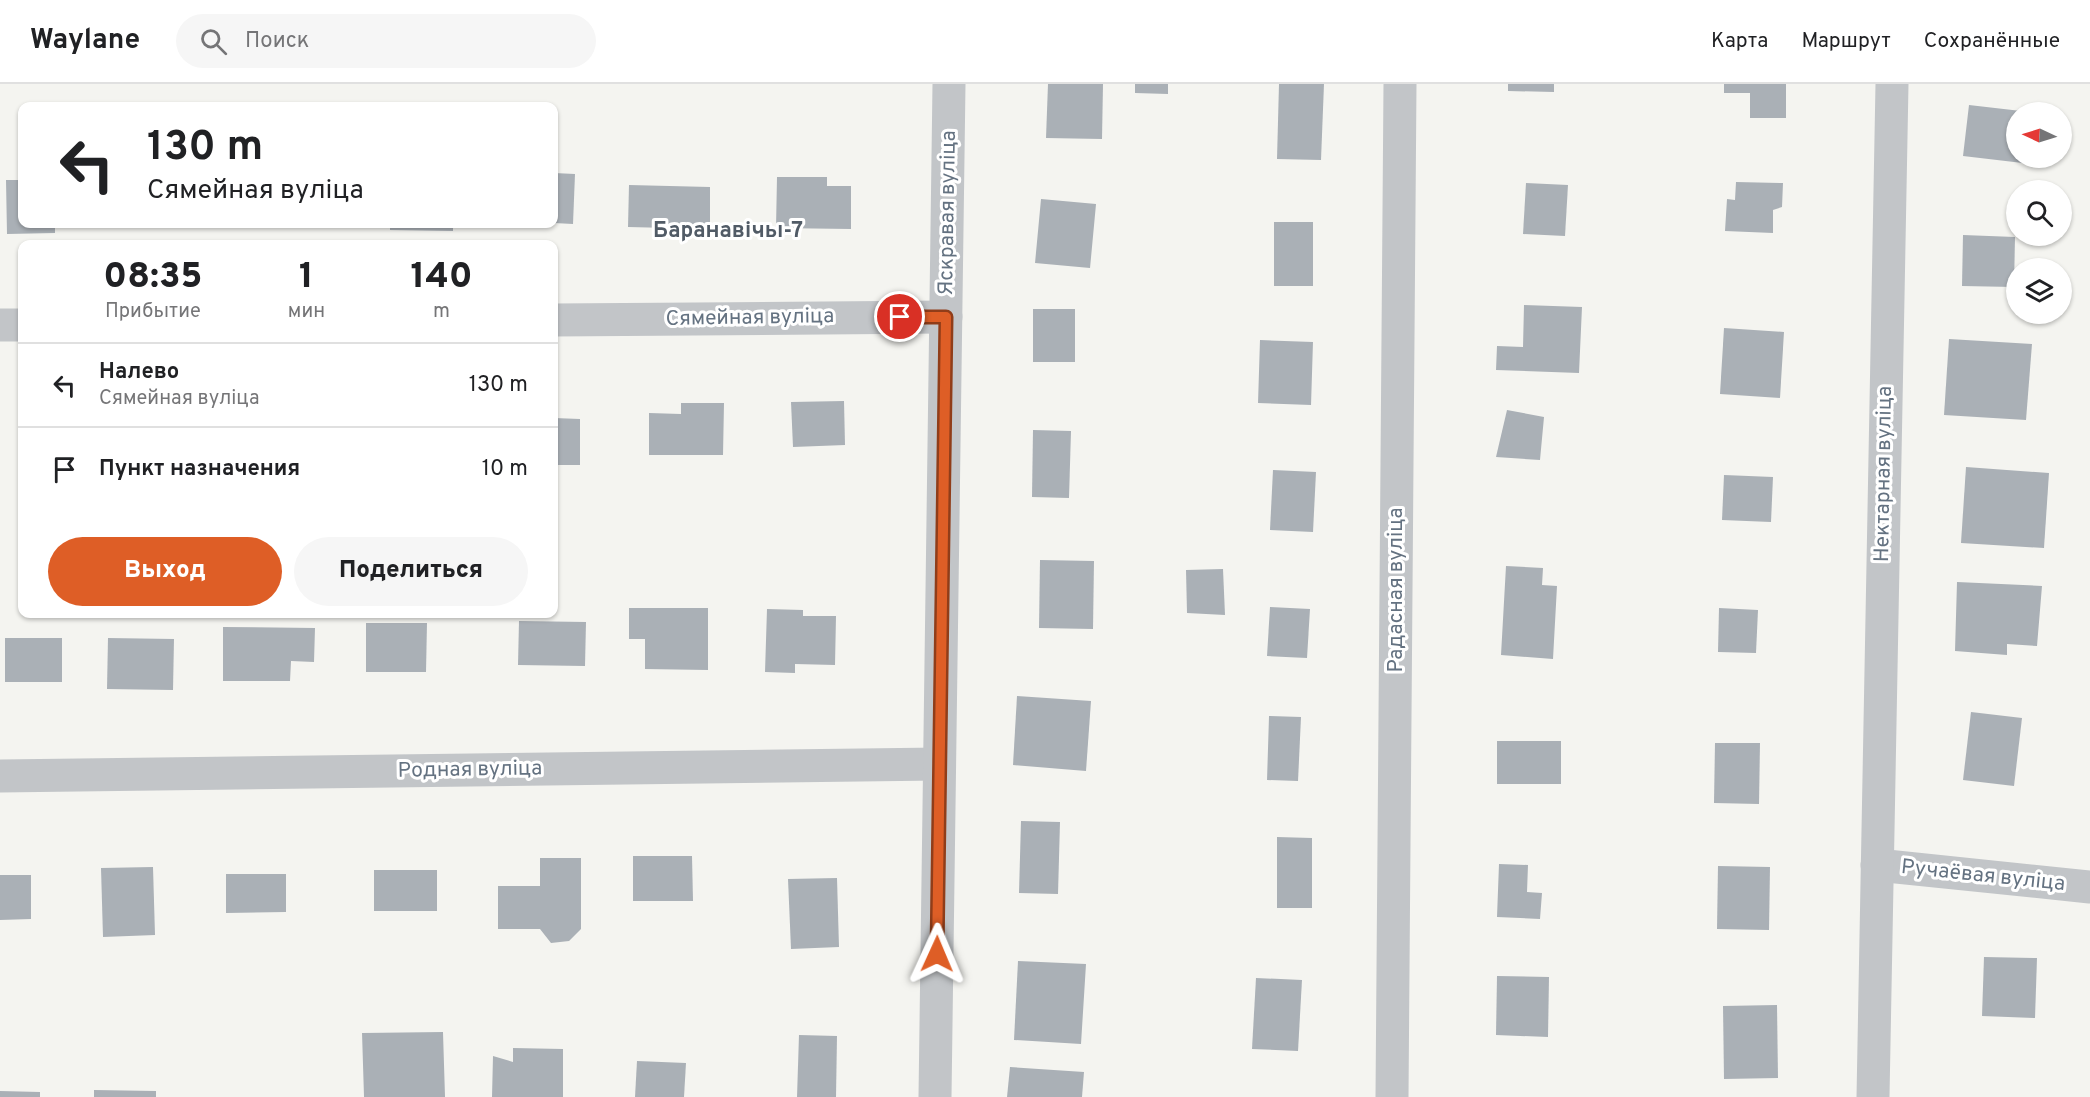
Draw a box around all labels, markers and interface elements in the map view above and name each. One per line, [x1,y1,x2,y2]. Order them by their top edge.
search box [176,14,596,68]
text: Waylane [30,23,140,59]
icon: search [197,25,230,58]
text: Поиск [245,28,309,55]
text: Карта [1711,28,1768,55]
text: Маршрут [1801,28,1891,55]
text: Сохранённые [1924,28,2060,55]
north arrow [2006,102,2072,168]
map controls [2006,102,2072,324]
text: 130 m [147,122,263,175]
icon: left [48,126,126,204]
street label: Яскравая вуліца [933,130,963,296]
text: Сямейная вуліца [147,174,364,208]
button: search [2006,180,2072,246]
district label: Баранавічы-7 [653,218,803,245]
text: 08:35 [103,255,202,301]
text: 1 [299,255,314,301]
text: 140 [410,255,473,301]
button: layers [2006,258,2072,324]
pin [874,291,925,342]
text: Прибытие [105,299,201,325]
text: мин [288,299,325,325]
text: m [433,299,450,325]
icon: arrive [883,300,916,333]
street label: Сямейная вуліца [666,303,834,333]
text: Налево [99,359,179,386]
icon: left [48,369,81,402]
text: 130 m [469,372,528,399]
text: Сямейная вуліца [99,386,259,412]
street label: Нектарная вуліца [1869,386,1899,562]
icon: arrive [48,453,81,486]
text: Пункт назначения [99,456,300,483]
text: 10 m [482,456,528,483]
street label: Радасная вуліца [1383,507,1410,673]
button: Выход [48,537,282,606]
button: Поделиться [294,537,528,606]
street label: Родная вуліца [398,755,542,785]
street label: Ручаёвая вуліца [1900,854,2066,898]
position arrow [905,922,969,986]

